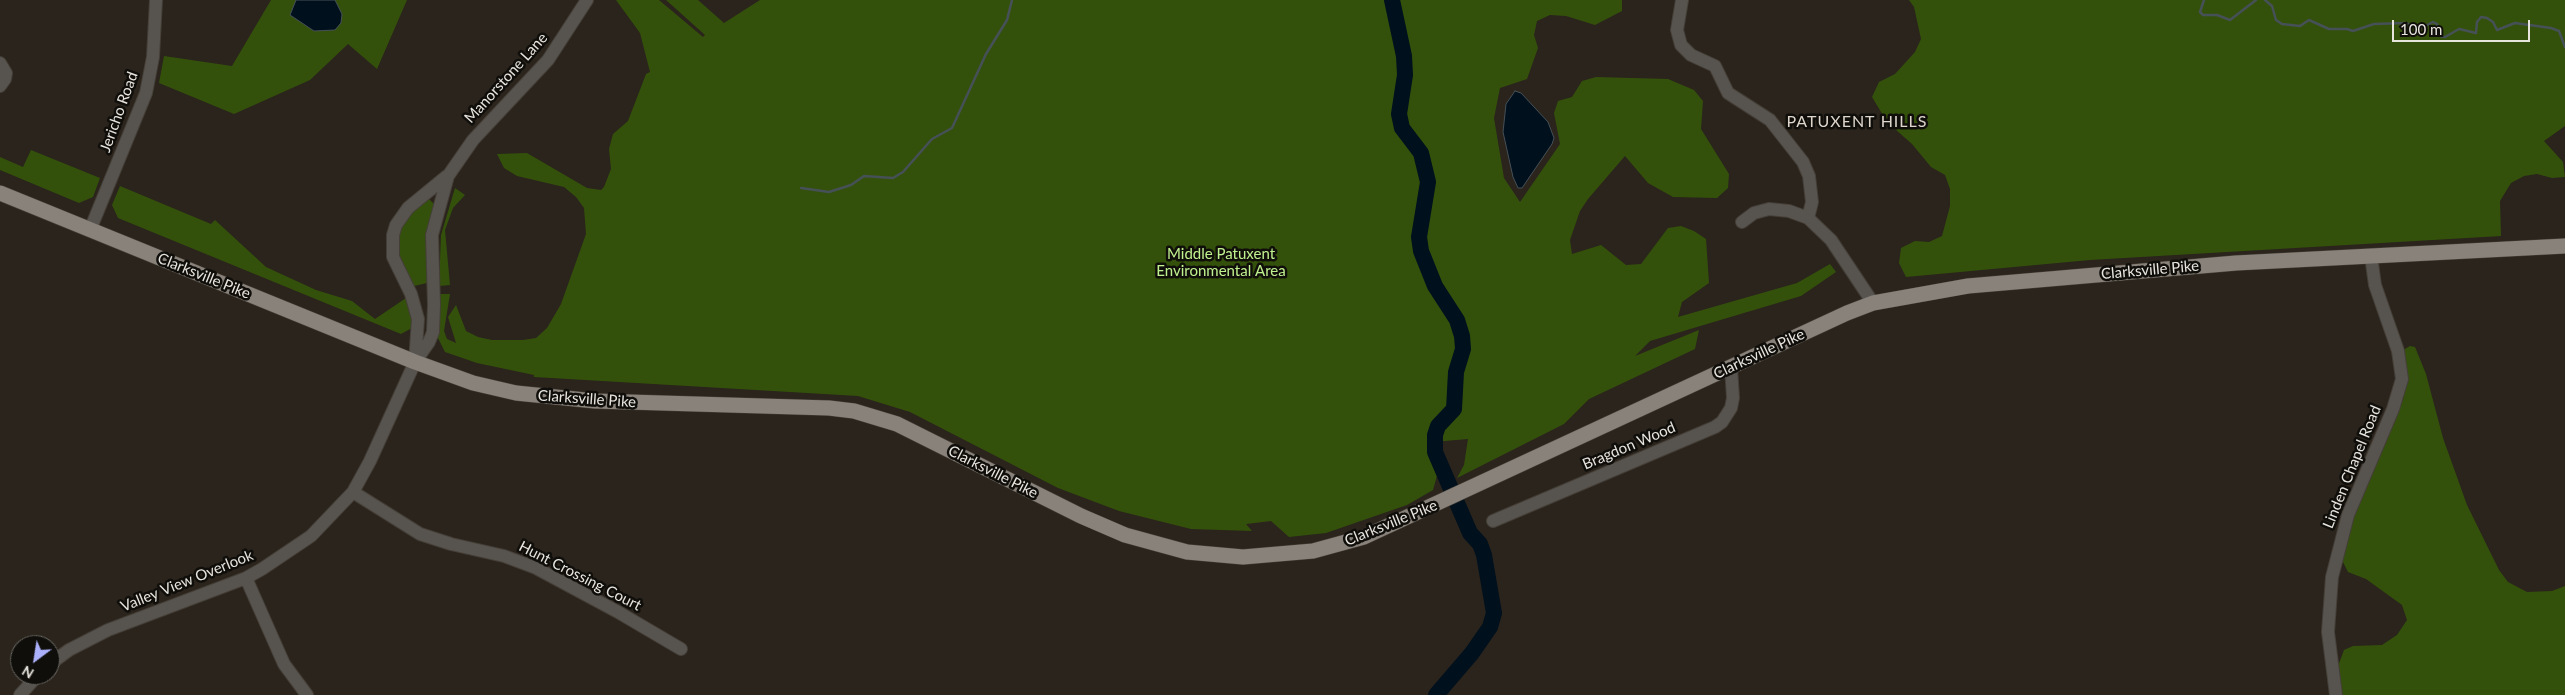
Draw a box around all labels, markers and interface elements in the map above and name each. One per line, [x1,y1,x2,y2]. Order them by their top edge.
scale bar [2395,10,2532,42]
text: 100 m [2400,20,2442,38]
street label: Manorstone Lane [461,29,551,127]
street label: Jericho Road [96,69,142,155]
district label: PATUXENT HILLS [1785,112,1929,132]
park label: Middle Patuxent Environmental Area [1156,245,1286,280]
street label: Clarksville Pike [155,249,253,303]
street label: Clarksville Pike [2100,257,2200,283]
street label: Clarksville Pike [1711,325,1807,383]
street label: Clarksville Pike [537,387,637,411]
street label: Linden Chapel Road [2319,403,2385,531]
street label: Bragdon Wood [1580,418,1678,474]
street label: Clarksville Pike [945,442,1041,502]
street label: Clarksville Pike [1342,496,1440,550]
street label: Hunt Crossing Court [516,537,644,615]
street label: Valley View Overlook [118,546,256,616]
north arrow [10,635,60,685]
text: N [19,662,37,682]

